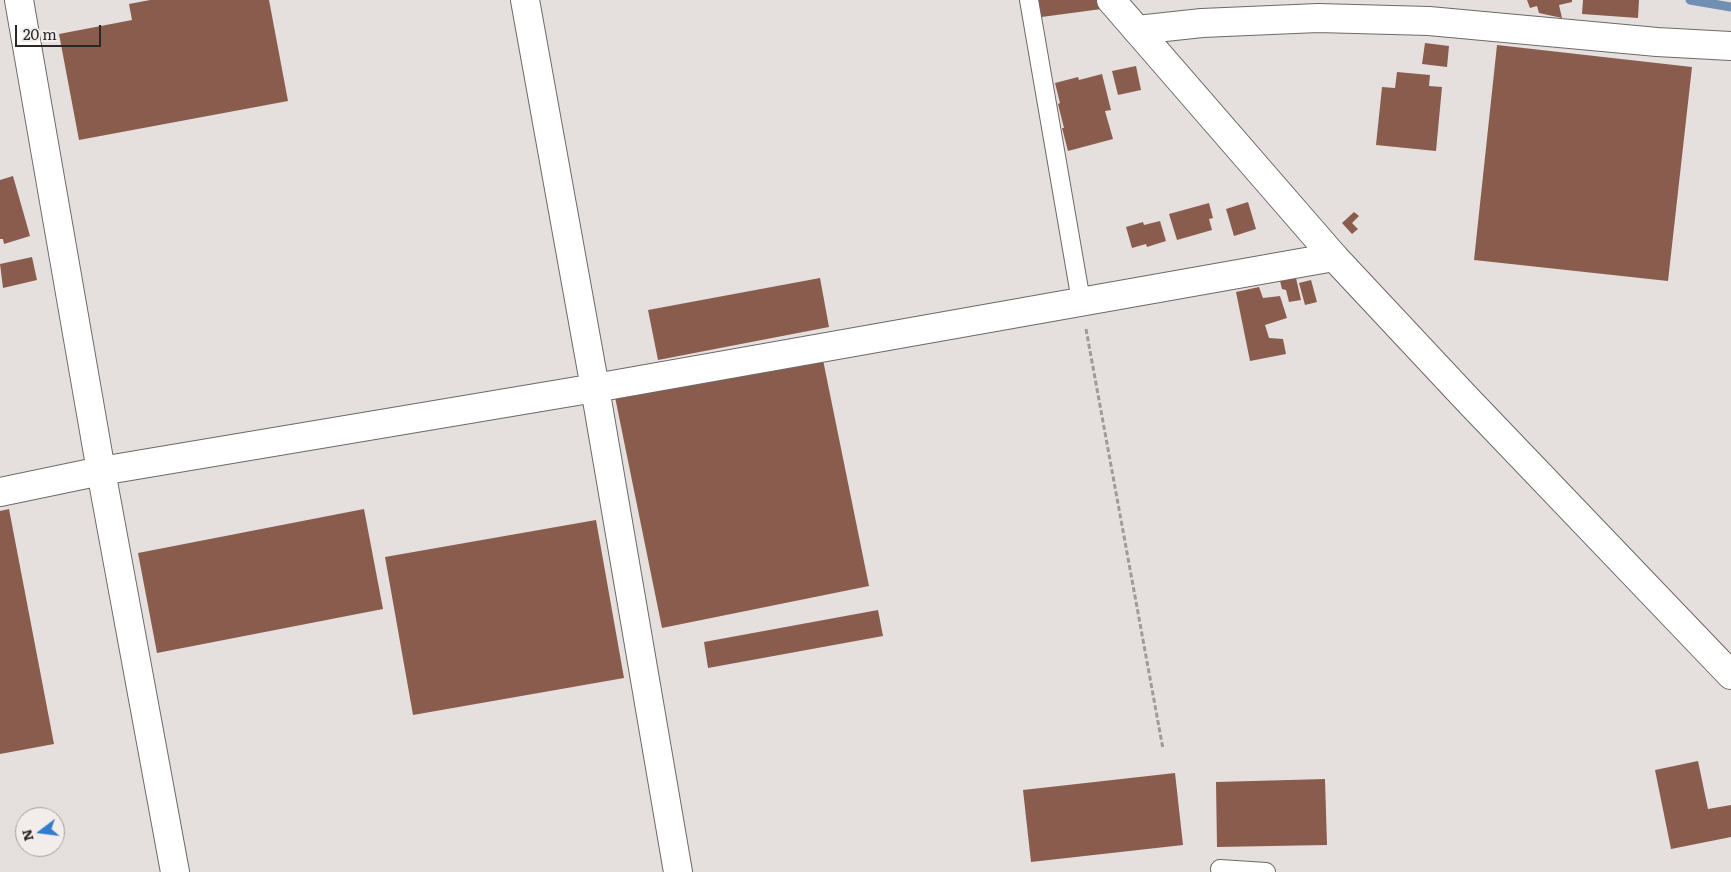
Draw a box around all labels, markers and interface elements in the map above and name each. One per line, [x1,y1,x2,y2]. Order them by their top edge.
scale bar [18,15,104,47]
text: 20 m [23,22,57,45]
north arrow [15,807,65,857]
text: N [15,827,38,844]

